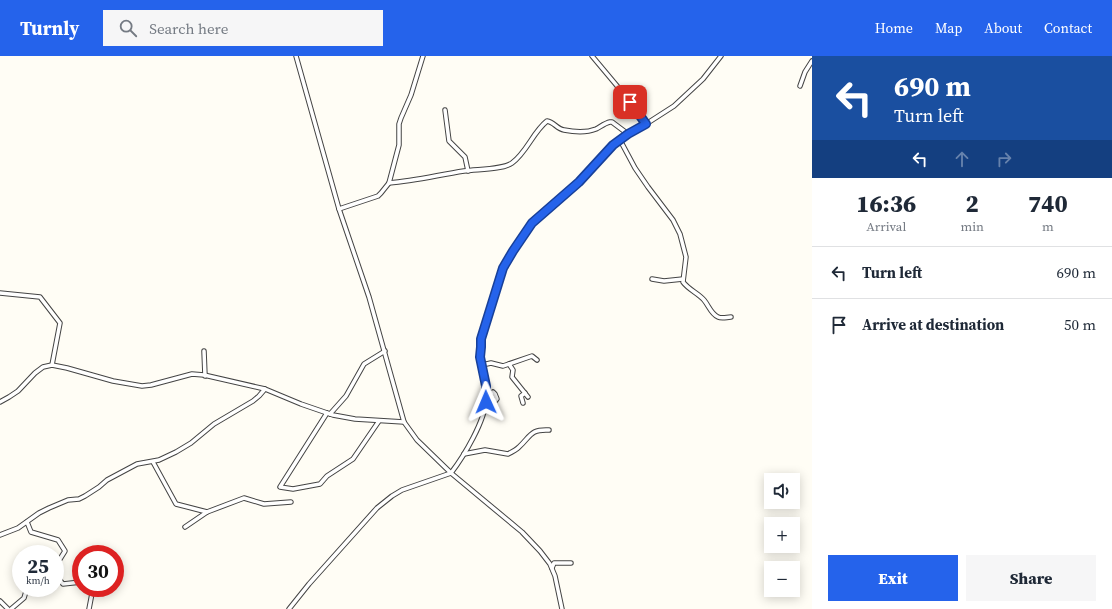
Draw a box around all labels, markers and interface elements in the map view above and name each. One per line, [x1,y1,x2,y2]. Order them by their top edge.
search box [103,10,383,46]
text: Turnly [20,15,79,41]
icon: search [117,17,139,39]
text: Search here [149,18,228,39]
text: Home [875,18,913,38]
text: Map [935,18,962,38]
text: About [984,18,1022,38]
text: Contact [1044,18,1092,38]
text: 690 m [894,67,971,105]
icon: left [828,72,880,124]
pin [613,85,647,119]
icon: arrive [619,91,641,113]
text: Turn left [894,103,964,128]
icon: left [909,148,931,170]
icon: ahead [951,148,973,170]
icon: right [993,148,1015,170]
text: 16:36 [856,187,916,220]
text: 2 [966,187,979,220]
text: 740 [1028,187,1068,220]
text: Arrival [866,218,906,235]
text: min [960,218,984,235]
text: m [1042,218,1054,235]
icon: left [828,262,850,284]
text: Turn left [862,262,922,283]
text: 690 m [1056,262,1096,283]
icon: arrive [828,314,850,336]
text: Arrive at destination [862,314,1004,335]
text: 50 m [1064,314,1096,335]
position arrow [465,381,507,423]
map controls [764,473,800,597]
button: sound [764,473,800,509]
button: + [764,517,800,553]
speed limit sign: 30 [72,545,124,597]
text: 25 [27,552,49,580]
button: Exit [828,555,958,601]
button: Share [966,555,1096,601]
button: − [764,561,800,597]
text: km/h [26,574,50,587]

